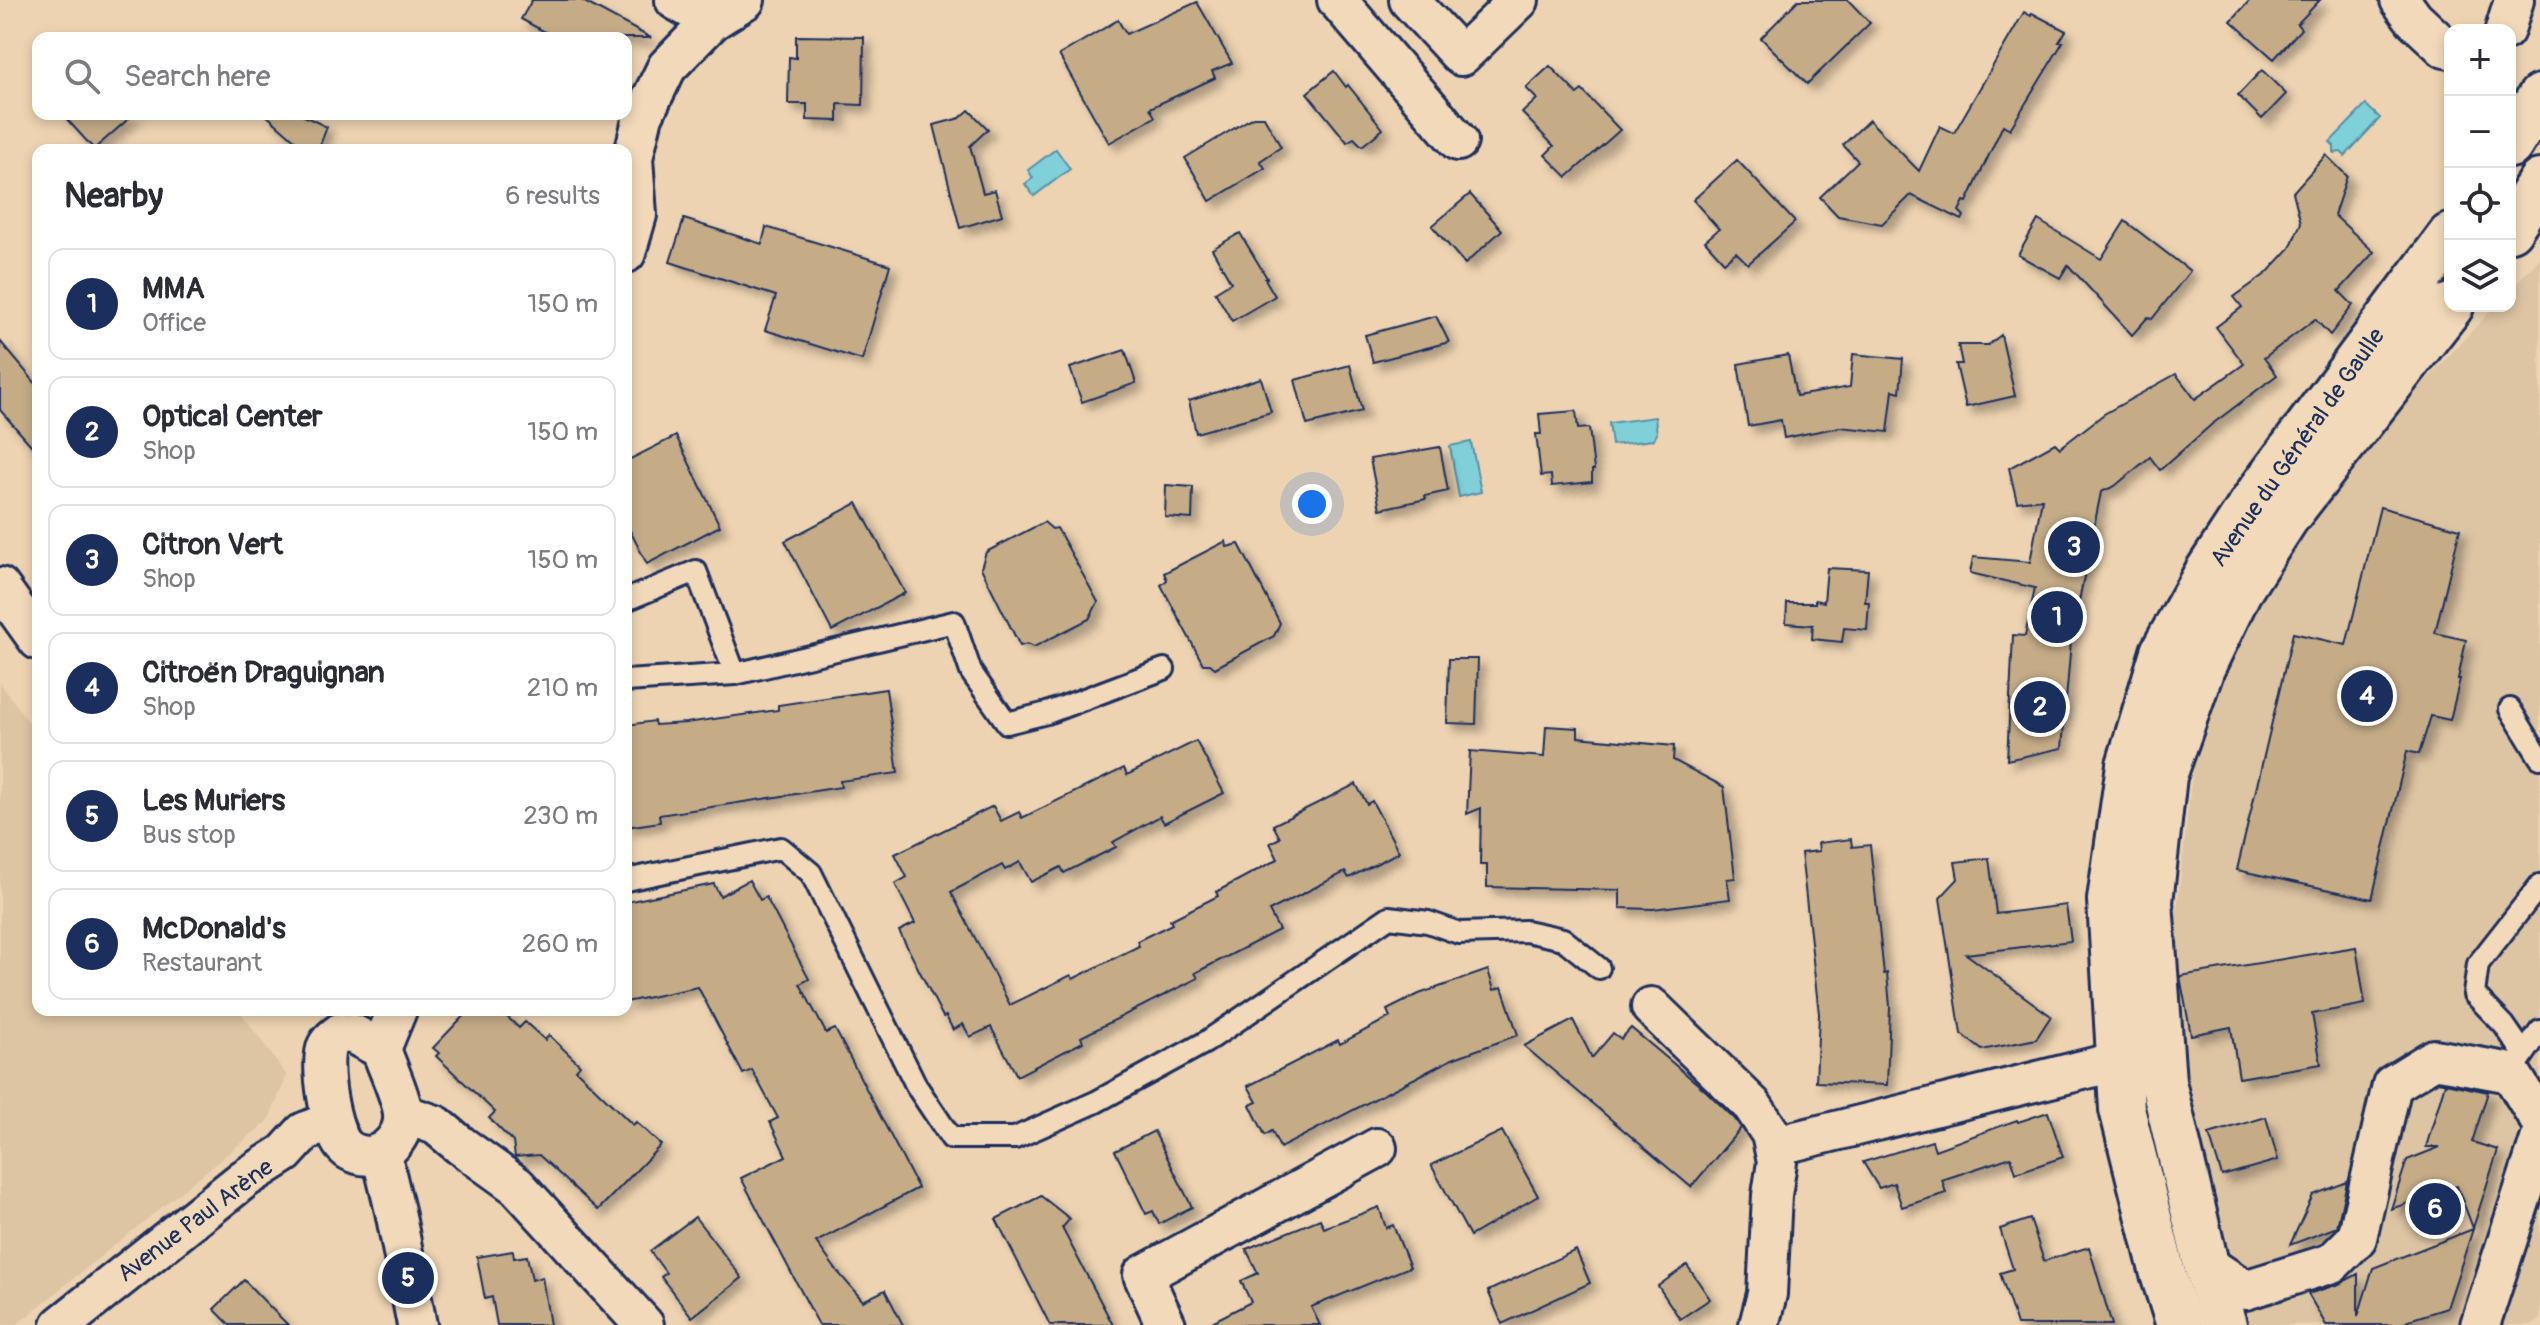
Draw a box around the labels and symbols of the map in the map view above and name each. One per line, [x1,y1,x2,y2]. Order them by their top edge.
street label: Avenue du Général de Gaulle [2204,322,2391,572]
your location [1292,484,1332,524]
pin: 3 [2048,517,2100,577]
pin: 1 [2031,587,2083,647]
pin: 4 [2341,666,2393,726]
pin: 2 [2014,677,2066,737]
street label: Avenue Paul Arène [112,1152,279,1288]
pin: 6 [2409,1179,2461,1239]
pin: 5 [382,1248,434,1308]

